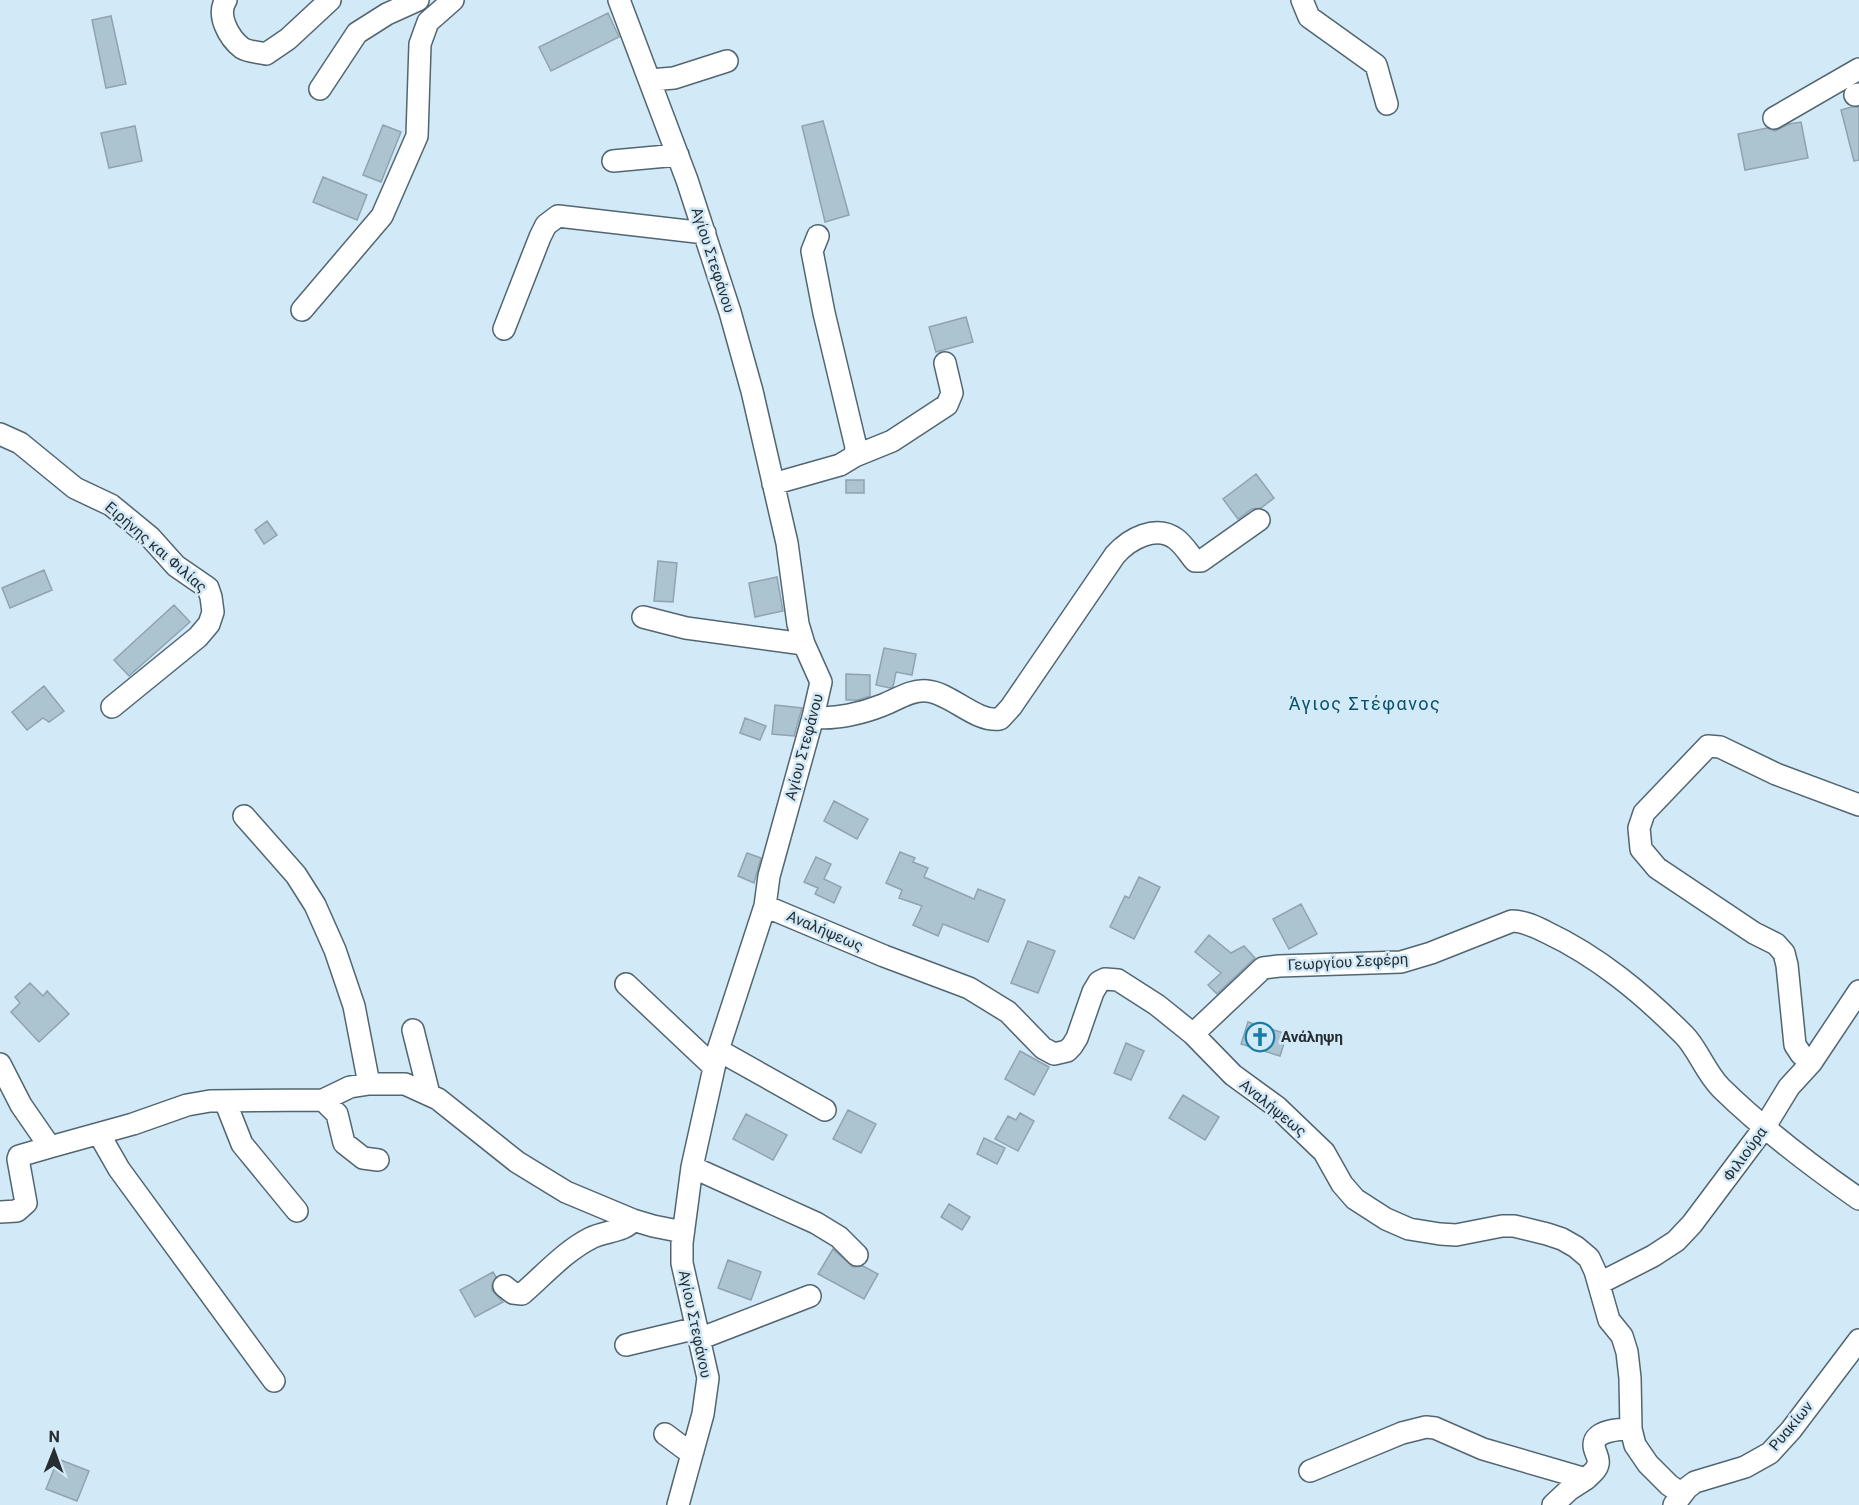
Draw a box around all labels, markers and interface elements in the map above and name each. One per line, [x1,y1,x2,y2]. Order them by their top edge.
street label: Αγίου Στεφάνου [687,205,739,315]
street label: Ειρήνης και Φιλίας [101,498,211,596]
street label: Αγίου Στεφάνου [781,692,827,802]
district label: Άγιος Στέφανος [1289,693,1441,714]
street label: Αναλήψεως [784,907,866,955]
street label: Γεωργίου Σεφέρη [1287,950,1409,974]
church icon: Ανάληψη [1244,1021,1276,1053]
place label: Ανάληψη [1281,1028,1343,1046]
street label: Αναλήψεως [1236,1076,1310,1140]
street label: Φιλιούρα [1719,1123,1771,1185]
street label: Αγίου Στεφάνου [675,1268,715,1380]
street label: Ρυακίων [1765,1398,1817,1454]
north arrow [24,1421,84,1481]
text: N [48,1427,60,1446]

